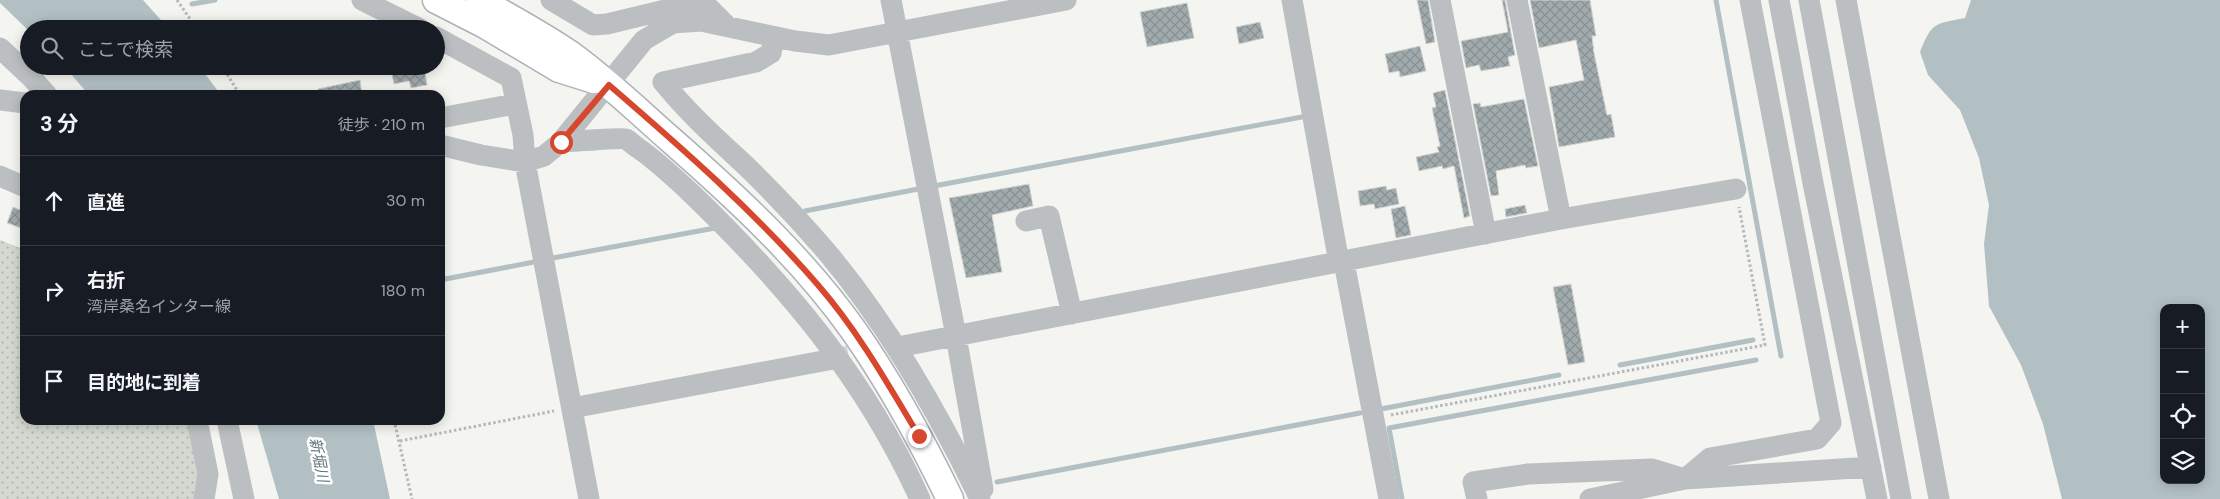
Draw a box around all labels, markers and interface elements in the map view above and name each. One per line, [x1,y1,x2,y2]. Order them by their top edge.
search box [20,20,445,75]
icon: search [38,34,66,62]
text: ここで検索 [78,37,173,62]
text: 3 分 [40,110,79,138]
text: 徒歩 · 210 m [338,114,425,135]
route start [550,131,573,154]
icon: ahead [40,187,68,215]
text: 直進 [87,190,125,215]
text: 30 m [386,190,425,211]
text: 右折 [87,268,125,293]
icon: right [40,277,68,305]
text: 180 m [381,280,425,301]
text: 湾岸桑名インター線 [87,296,231,317]
map controls [2160,304,2205,484]
button: + [2160,304,2205,349]
button: − [2160,349,2205,394]
icon: arrive [40,367,68,395]
text: 目的地に到着 [87,370,201,395]
button: locate [2160,394,2205,439]
route end [908,425,931,448]
water label: 新堀川 [305,436,333,486]
button: layers [2160,439,2205,484]

